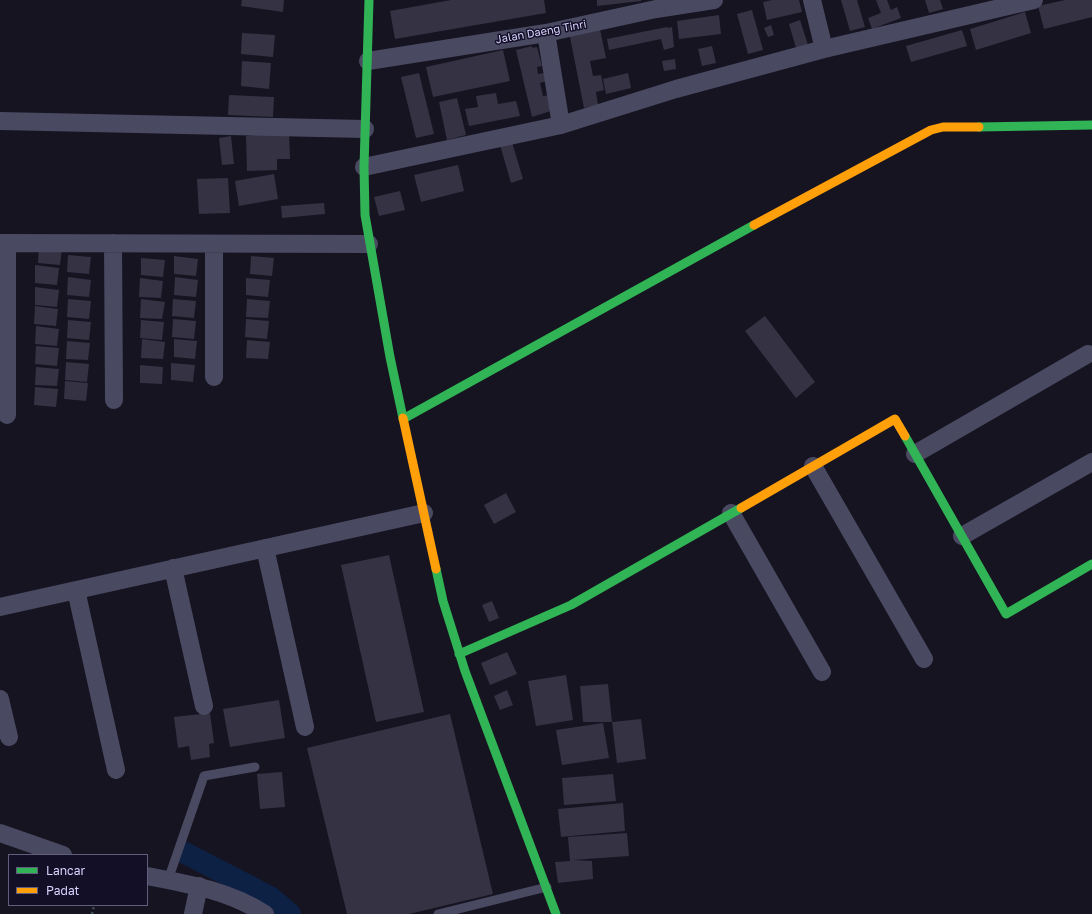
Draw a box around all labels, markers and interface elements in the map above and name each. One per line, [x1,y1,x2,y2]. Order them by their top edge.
street label: Jalan Daeng Tinri [495,18,587,46]
legend [8,854,148,906]
text: Lancar [46,863,85,878]
text: Padat [46,883,79,898]

